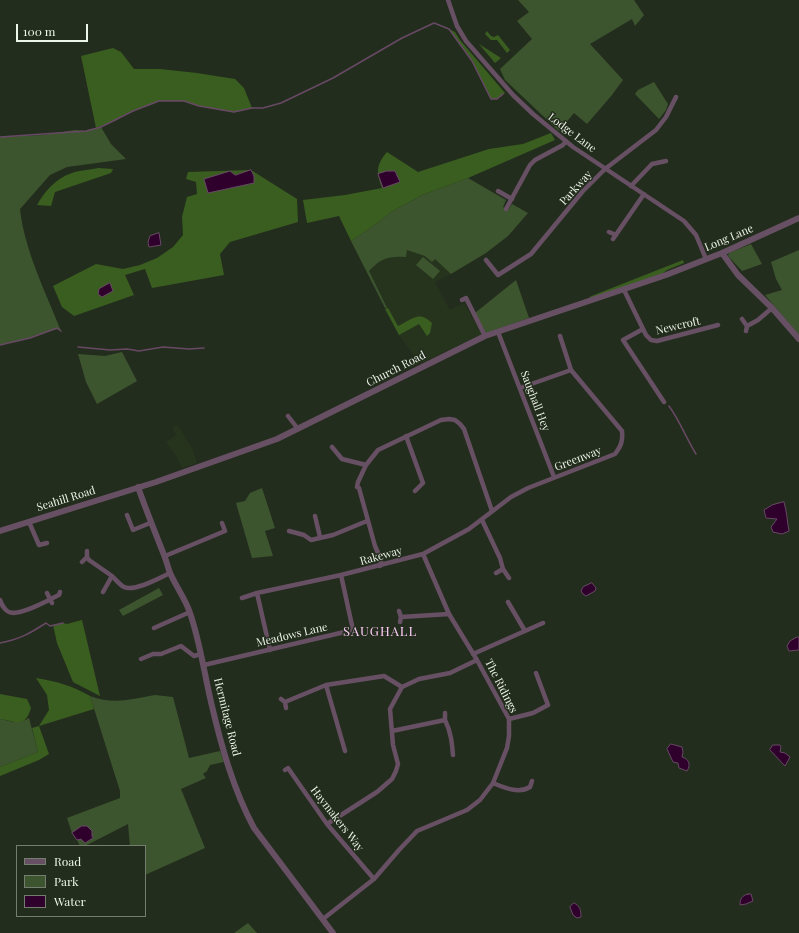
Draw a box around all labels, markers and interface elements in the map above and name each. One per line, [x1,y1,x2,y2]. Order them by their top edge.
scale bar [18,16,90,42]
text: 100 m [23,23,55,39]
street label: Lodge Lane [545,111,599,155]
street label: Parkway [557,168,595,208]
street label: Long Lane [703,222,755,254]
street label: Newcroft [655,315,701,337]
street label: Church Road [364,348,428,390]
street label: Saughall Hey [517,369,553,433]
street label: Greenway [553,444,603,474]
street label: Seahill Road [35,484,97,514]
street label: Rakeway [358,544,404,568]
street label: Meadows Lane [255,620,329,650]
district label: SAUGHALL [343,624,417,640]
street label: The Ridings [482,657,520,715]
street label: Hermitage Road [211,677,243,757]
street label: Haymakers Way [308,784,366,854]
legend [16,845,146,917]
text: Road [54,853,81,869]
text: Park [54,873,79,889]
text: Water [54,893,86,909]

